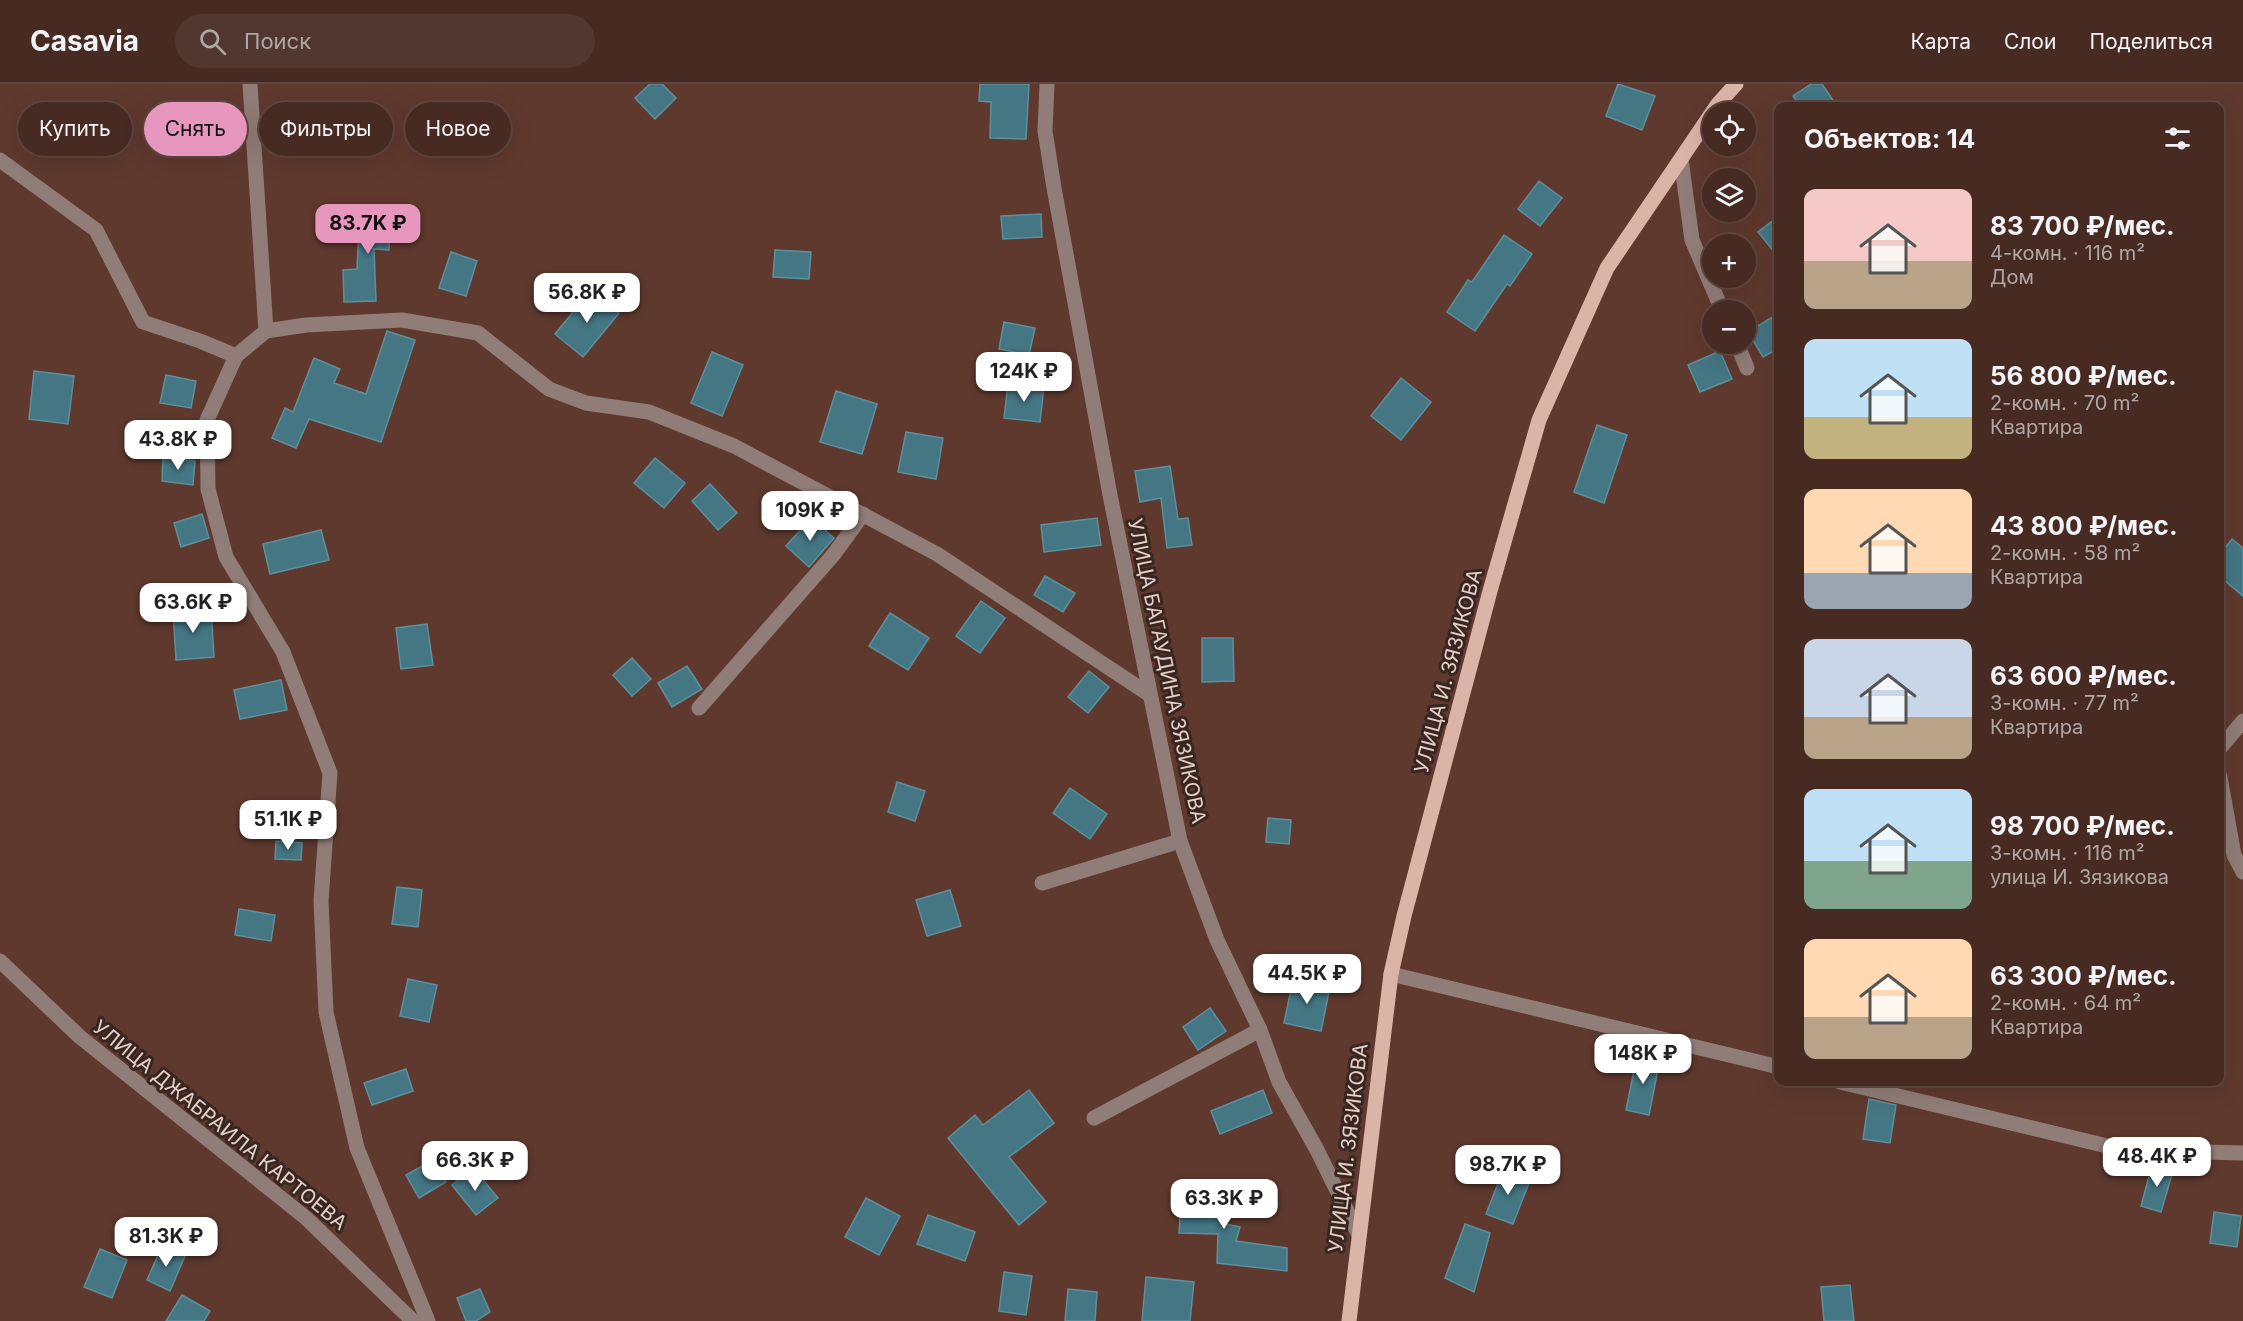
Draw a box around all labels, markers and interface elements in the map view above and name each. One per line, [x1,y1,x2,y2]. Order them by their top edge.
search box [175,14,595,68]
text: Casavia [30,24,139,58]
icon: search [196,25,229,58]
text: Поиск [244,28,311,54]
text: Карта [1911,29,1971,54]
text: Слои [2004,29,2056,54]
text: Поделиться [2089,29,2213,54]
chip: Купить [18,102,132,156]
chip: Снять [144,102,247,156]
chip: Фильтры [259,102,393,156]
chip: Новое [405,102,511,156]
map controls [1702,102,1756,354]
button: locate [1702,102,1756,156]
icon: filters [2161,122,2194,155]
text: Объектов: 14 [1804,123,1975,154]
button: layers [1702,168,1756,222]
pin: 83.7K ₽ [313,204,423,255]
text: 83 700 ₽/мес. [1990,210,2175,241]
text: 83.7K ₽ [329,211,407,235]
icon: home [1852,213,1924,285]
button: + [1702,234,1756,288]
text: 4-комн. · 116 m² [1990,241,2145,265]
text: Дом [1990,265,2034,289]
pin: 56.8K ₽ [532,273,642,324]
text: 56.8K ₽ [548,280,626,304]
button: − [1702,300,1756,354]
pin: 124K ₽ [975,352,1073,403]
text: 124K ₽ [990,359,1058,383]
text: 56 800 ₽/мес. [1990,360,2177,391]
icon: home [1852,363,1924,435]
text: 2-комн. · 70 m² [1990,391,2139,415]
text: Квартира [1990,415,2083,439]
pin: 43.8K ₽ [123,420,233,471]
text: 43.8K ₽ [138,427,218,451]
pin: 109K ₽ [761,491,859,542]
text: 109K ₽ [775,498,845,522]
text: 43 800 ₽/мес. [1990,510,2178,541]
icon: home [1852,513,1924,585]
street label: УЛИЦА БАГАУДИНА ЗЯЗИКОВА [1123,516,1211,826]
text: 2-комн. · 58 m² [1990,541,2140,565]
text: Квартира [1990,565,2083,589]
street label: УЛИЦА И. ЗЯЗИКОВА [1409,566,1487,776]
pin: 63.6K ₽ [138,583,248,634]
text: 63.6K ₽ [154,590,232,614]
text: 63 600 ₽/мес. [1990,660,2177,691]
icon: home [1852,663,1924,735]
text: 3-комн. · 77 m² [1990,691,2139,715]
text: Квартира [1990,715,2083,739]
pin: 51.1K ₽ [233,800,343,851]
text: 51.1K ₽ [254,807,322,831]
text: 98 700 ₽/мес. [1990,810,2175,841]
icon: home [1852,813,1924,885]
text: 3-комн. · 116 m² [1990,841,2145,865]
text: улица И. Зязикова [1990,865,2169,889]
pin: 44.5K ₽ [1252,954,1362,1005]
text: 63 300 ₽/мес. [1990,960,2177,991]
text: 44.5K ₽ [1267,961,1347,985]
icon: home [1852,963,1924,1035]
text: 2-комн. · 64 m² [1990,991,2141,1015]
street label: УЛИЦА ДЖАБРАИЛА КАРТОЕВА [88,1015,352,1235]
text: Квартира [1990,1015,2083,1039]
pin: 148K ₽ [1594,1034,1692,1085]
text: 148K ₽ [1608,1041,1678,1065]
street label: УЛИЦА И. ЗЯЗИКОВА [1323,1042,1373,1254]
pin: 48.4K ₽ [2102,1137,2212,1188]
pin: 66.3K ₽ [420,1141,530,1192]
text: 48.4K ₽ [2117,1144,2197,1168]
pin: 98.7K ₽ [1453,1145,1563,1196]
text: 66.3K ₽ [436,1148,514,1172]
text: 98.7K ₽ [1469,1152,1547,1176]
pin: 63.3K ₽ [1169,1179,1279,1230]
text: 63.3K ₽ [1185,1186,1263,1210]
pin: 81.3K ₽ [111,1217,221,1268]
text: 81.3K ₽ [129,1224,203,1248]

